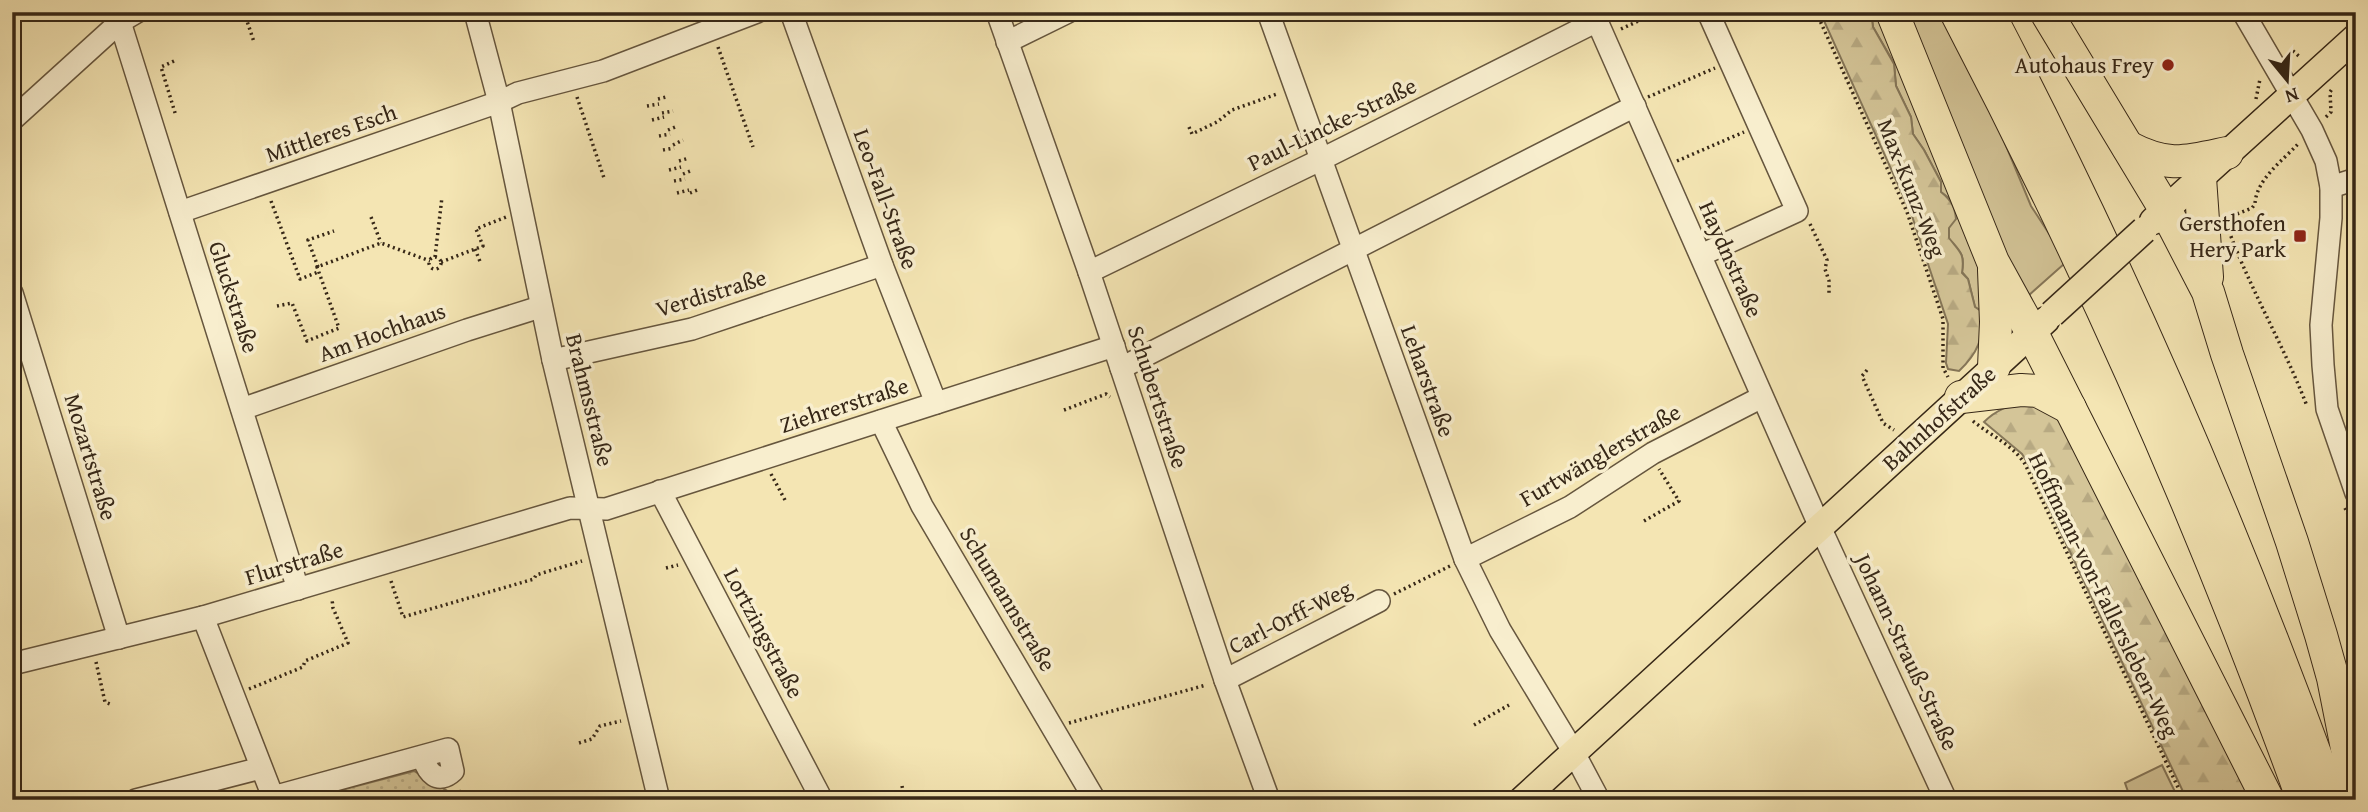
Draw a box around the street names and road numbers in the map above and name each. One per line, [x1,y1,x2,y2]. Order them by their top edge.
street label: Paul-Lincke-Straße [1242,68,1422,179]
street label: Mittleres Esch [261,95,401,170]
street label: Max-Kunz-Weg [1870,113,1956,263]
street label: Leo-Fall-Straße [846,124,927,274]
street label: Haydnstraße [1691,195,1772,322]
street label: Gluckstraße [201,237,268,357]
street label: Verdistraße [651,260,770,325]
street label: Am Hochhaus [314,293,450,370]
street label: Leharstraße [1393,320,1464,441]
street label: Schubertstraße [1120,321,1197,473]
street label: Brahmsstraße [558,330,623,470]
street label: Bahnhofstraße [1874,357,2003,478]
street label: Ziehrerstraße [775,368,912,441]
street label: Mozartstraße [57,389,126,524]
street label: Furtwänglerstraße [1513,395,1686,514]
street label: Hoffmann-von-Fallersleben-Weg [2021,447,2188,744]
street label: Schumannstraße [952,520,1065,677]
street label: Flurstraße [241,532,347,593]
street label: Johann-Strauß-Straße [1846,545,1968,756]
street label: Lortzingstraße [716,562,813,704]
street label: Carl-Orff-Weg [1223,571,1358,662]

